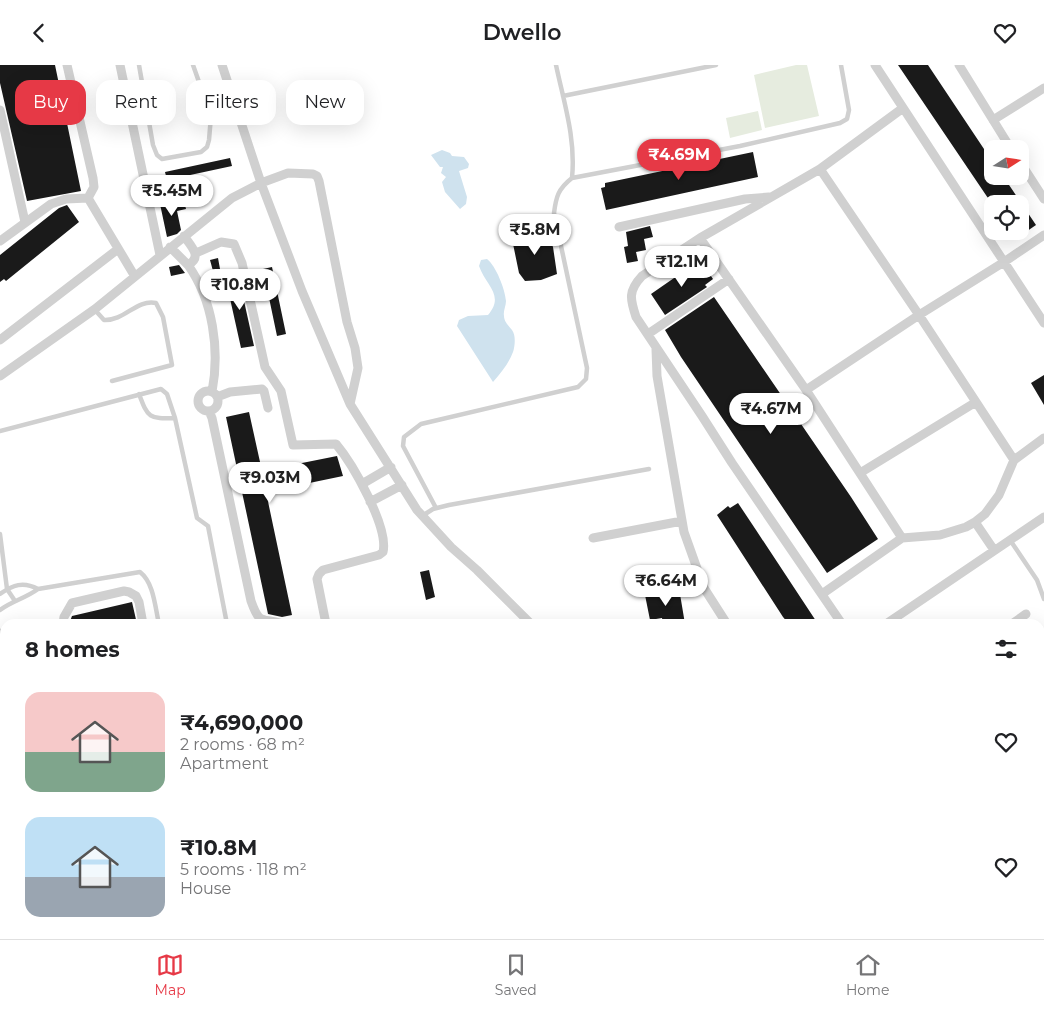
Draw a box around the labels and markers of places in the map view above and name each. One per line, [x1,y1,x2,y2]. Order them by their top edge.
pin: ₹4.69M [638,139,720,181]
pin: ₹5.45M [131,175,213,217]
pin: ₹5.8M [500,213,570,256]
pin: ₹12.1M [641,245,723,288]
pin: ₹10.8M [199,269,281,311]
pin: ₹4.67M [730,393,812,435]
pin: ₹9.03M [229,461,311,504]
pin: ₹6.64M [625,565,707,607]

